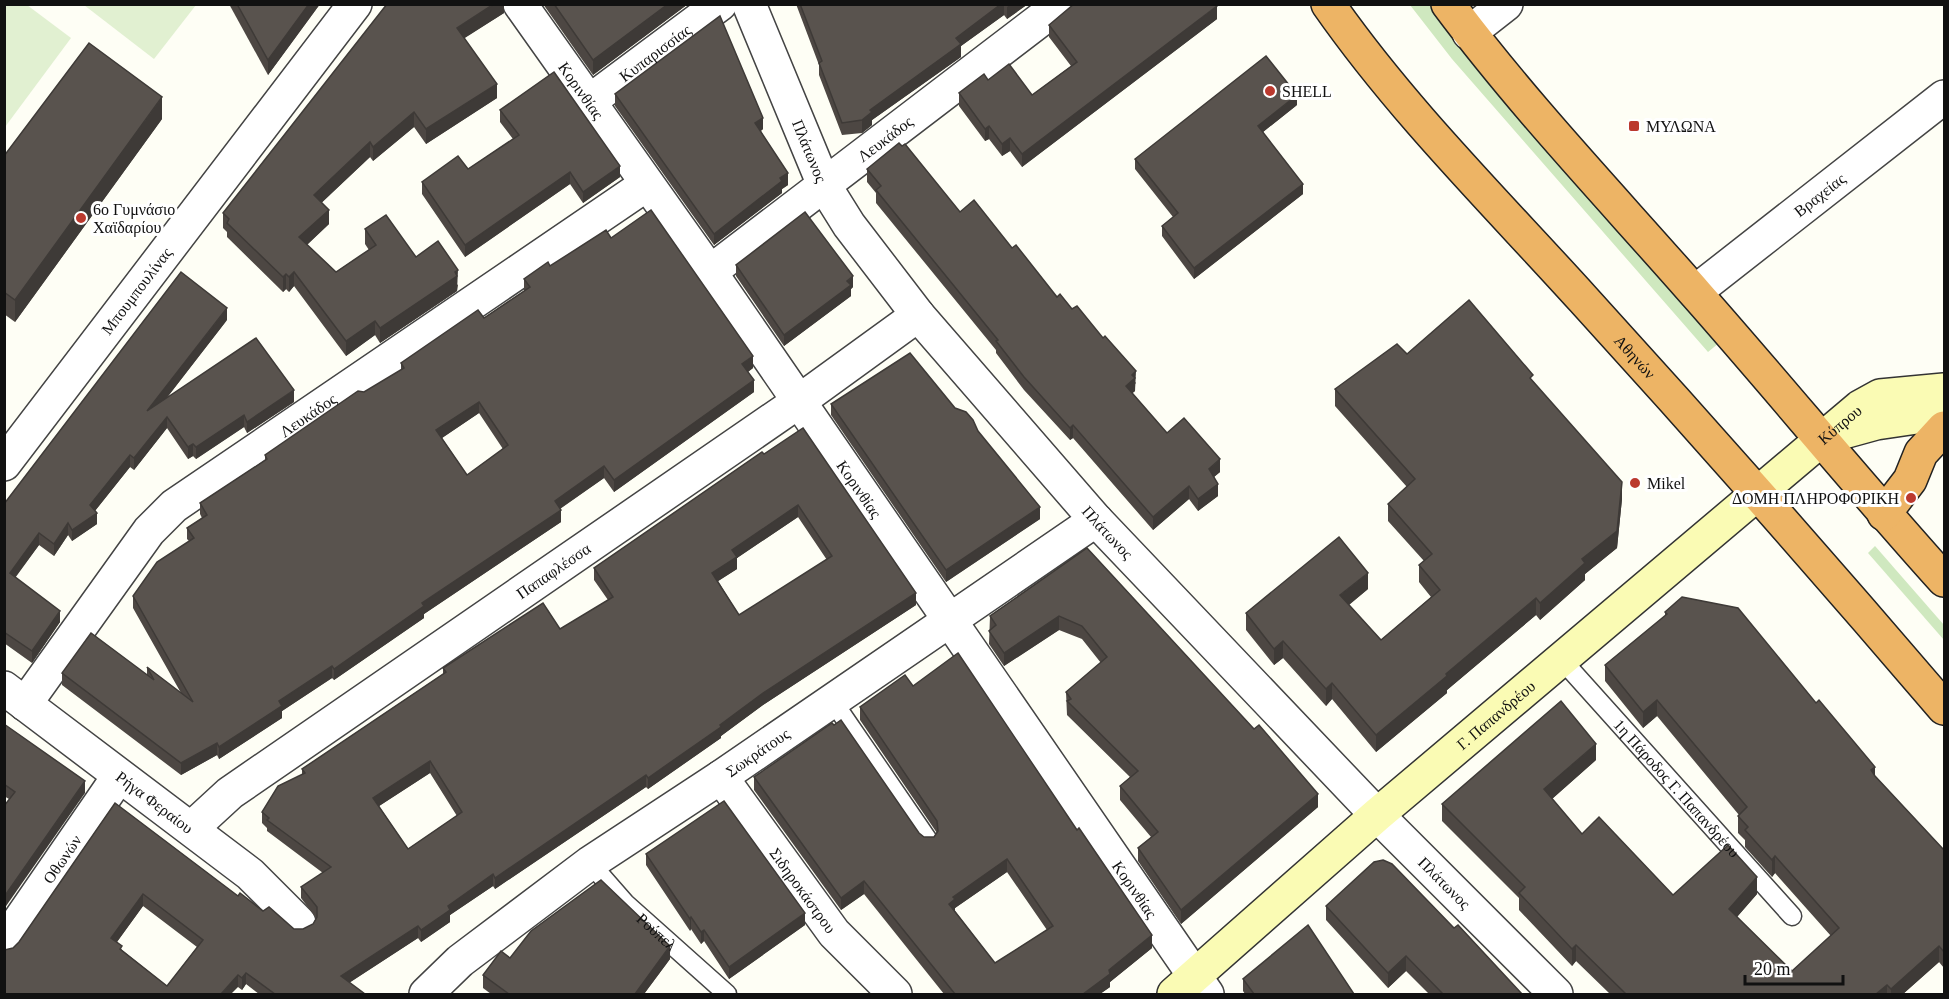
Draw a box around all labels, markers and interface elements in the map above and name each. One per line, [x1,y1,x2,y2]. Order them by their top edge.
street label: Κυπαρισσίας [616,20,694,85]
street label: Κορινθίας [555,59,608,123]
place label: SHELL [1282,83,1332,100]
marker: SHELL [1263,84,1277,98]
street label: Λευκάδος [854,112,916,165]
street label: Πλάτωνος [789,117,831,185]
place label: ΜΥΛΩΝΑ [1646,118,1716,135]
marker: ΜΥΛΩΝΑ [1627,119,1641,133]
street label: Βραχείας [1791,169,1849,220]
place label: 6ο Γυμνάσιο Χαϊδαρίου [93,201,175,237]
marker: 6ο Γυμνάσιο Χαϊδαρίου [74,211,88,225]
street label: Μπουμπουλίνας [98,243,175,338]
street label: Αθηνών [1611,331,1659,382]
street label: Λευκάδος [276,389,340,440]
street label: Κύπρου [1814,401,1865,447]
street label: Κορινθίας [834,457,885,521]
place label: Mikel [1647,475,1686,492]
marker: Mikel [1628,476,1642,490]
place label: ΔΟΜΗ ΠΛΗΡΟΦΟΡΙΚΗ [1732,490,1899,507]
marker: ΔΟΜΗ ΠΛΗΡΟΦΟΡΙΚΗ [1904,491,1918,505]
street label: Πλάτωνος [1079,502,1137,563]
street label: Παπαφλέσσα [513,539,594,602]
street label: Γ. Παπανδρέου [1453,677,1538,753]
street label: 1η Πάροδος Γ. Παπανδρέου [1611,716,1743,860]
street label: Σωκράτους [722,724,793,780]
street label: Ρήγα Φεραίου [113,768,197,836]
street label: Οθωνών [39,832,84,886]
street label: Σιδηροκάστρου [767,845,840,936]
street label: Πλάτωνος [1415,853,1474,912]
street label: Κορινθίας [1109,857,1161,922]
street label: Ρούπελ [634,909,680,954]
scale bar [1745,948,1842,986]
text: 20 m [1754,959,1791,979]

